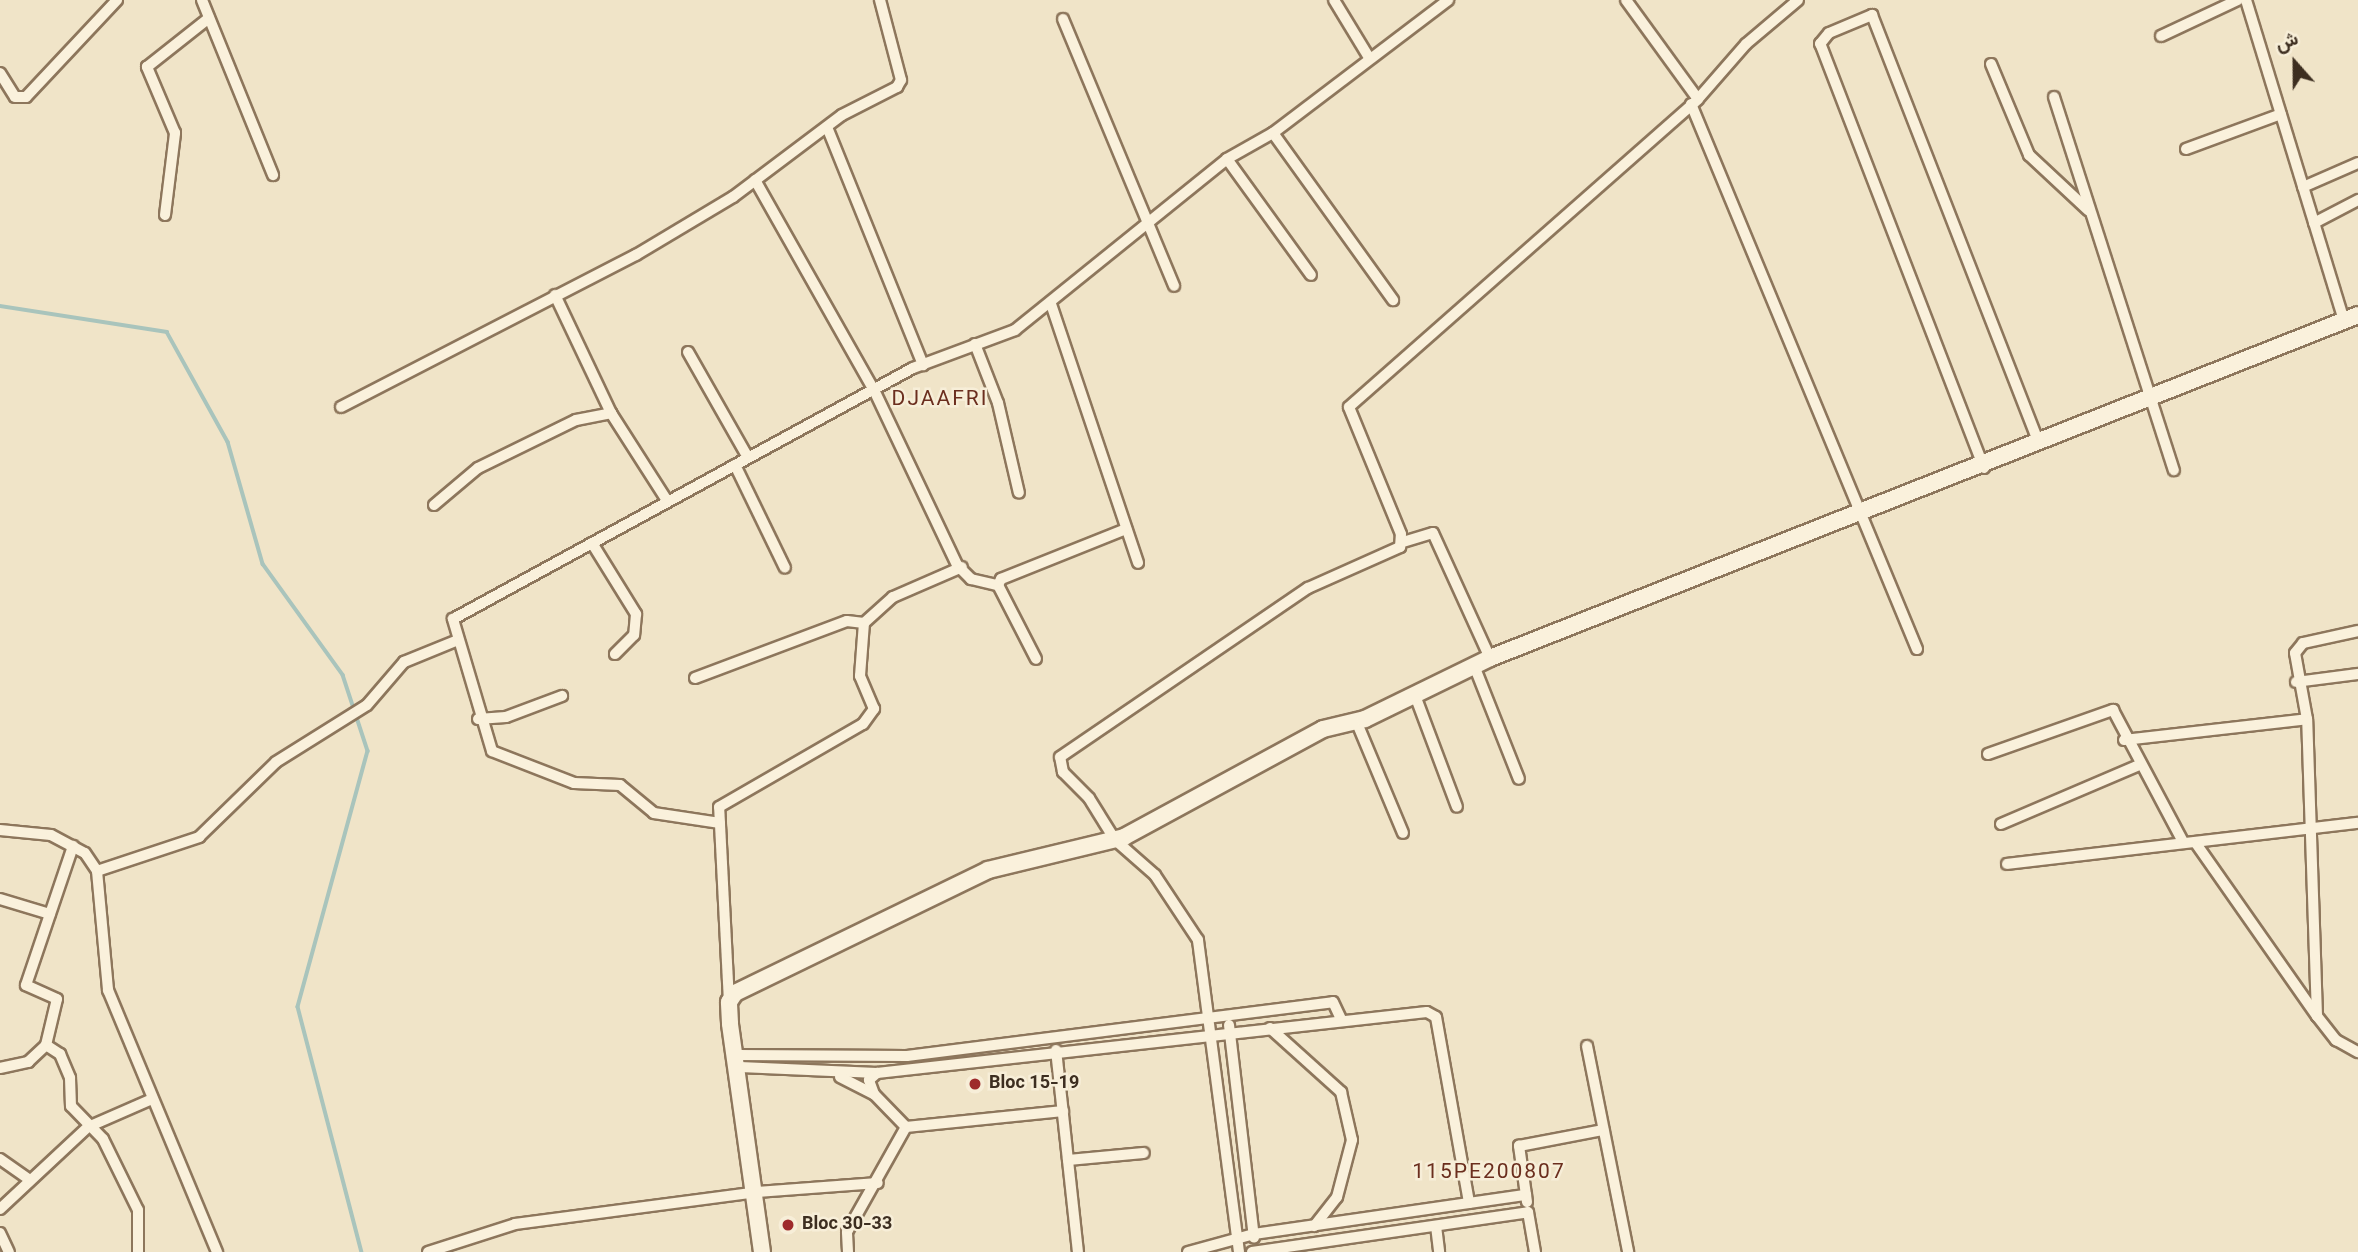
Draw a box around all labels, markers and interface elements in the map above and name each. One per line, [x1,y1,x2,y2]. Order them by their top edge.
text: ش [2271,25,2303,61]
north arrow [2260,28,2330,98]
district label: DJAAFRI [892,387,988,413]
place label: Bloc 15-19 [989,1073,1079,1095]
marker: Bloc 15-19 [967,1076,983,1092]
district label: 115PE200807 [1414,1160,1564,1186]
place label: Bloc 30-33 [802,1214,892,1236]
marker: Bloc 30-33 [780,1217,796,1233]

